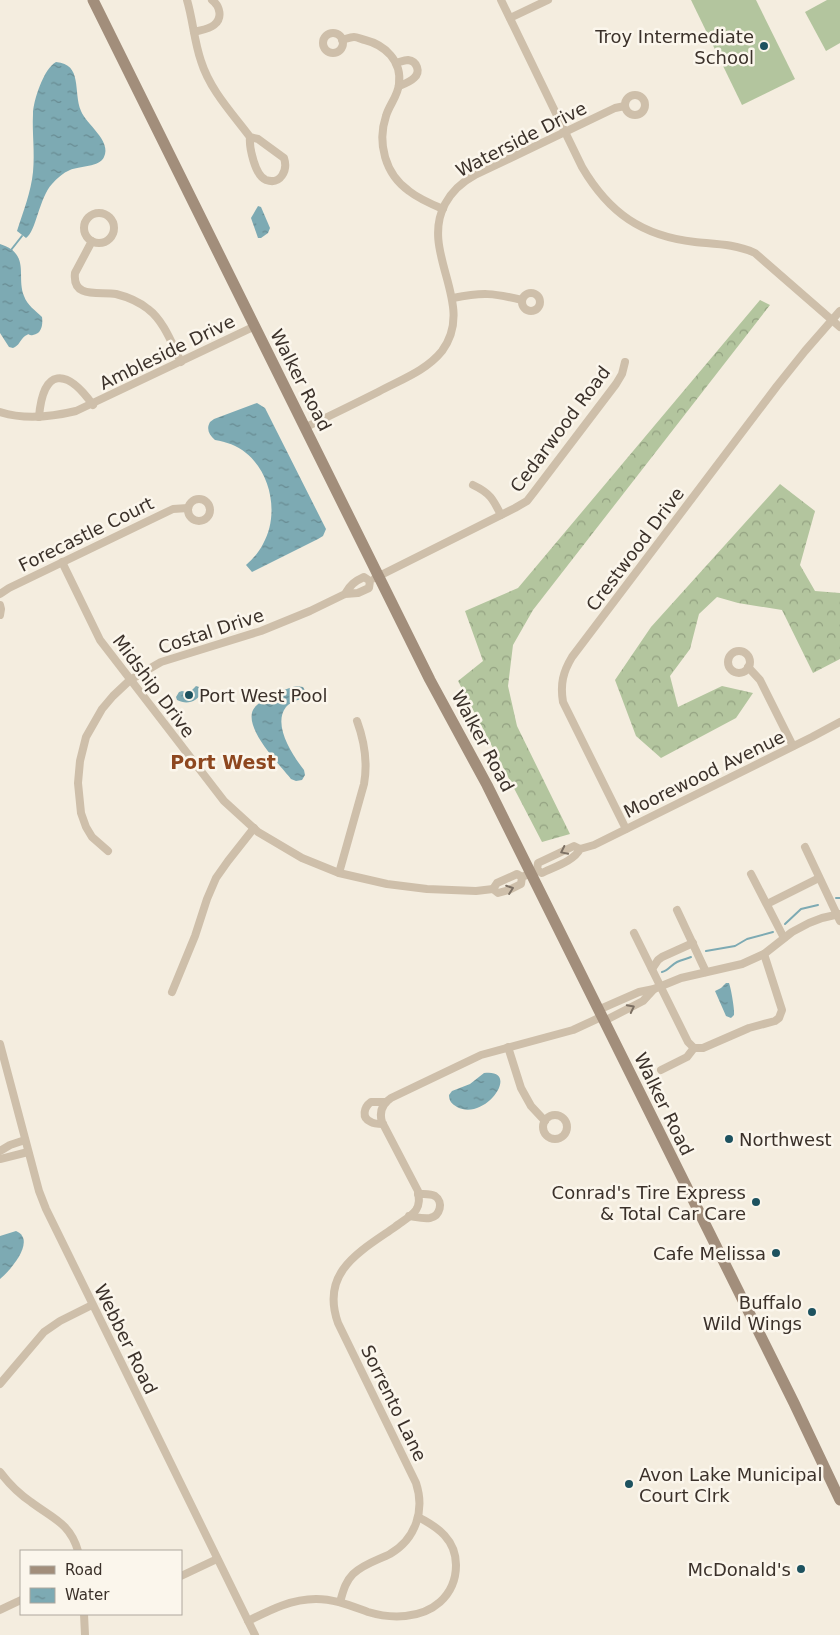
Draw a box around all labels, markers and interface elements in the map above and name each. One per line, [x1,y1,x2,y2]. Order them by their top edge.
place label: Troy Intermediate School [594,26,754,68]
marker: Troy Intermediate School [758,40,770,52]
street label: Waterside Drive [452,97,590,181]
street label: Ambleside Drive [96,310,238,394]
street label: Walker Road [266,325,336,435]
street label: Cedarwood Road [506,362,614,496]
street label: Crestwood Drive [582,483,688,615]
street label: Forecastle Court [15,492,157,576]
street label: Costal Drive [156,604,266,658]
street label: Midship Drive [109,631,199,741]
place label: Port West Pool [199,685,328,706]
street label: Walker Road [447,687,519,795]
marker: Port West Pool [183,689,195,701]
street label: Moorewood Avenue [620,726,788,822]
district label: Port West [170,751,276,773]
one-way arrow [560,845,569,855]
one-way arrow [505,885,514,895]
one-way arrow [625,1004,634,1014]
street label: Walker Road [630,1049,698,1159]
place label: Northwest [739,1129,832,1150]
marker: Northwest [723,1133,735,1145]
place label: Conrad's Tire Express & Total Car Care [552,1182,746,1224]
marker: Conrad's Tire Express & Total Car Care [750,1196,762,1208]
place label: Cafe Melissa [653,1243,766,1264]
marker: Cafe Melissa [770,1247,782,1259]
street label: Webber Road [90,1280,162,1398]
place label: Buffalo Wild Wings [703,1292,802,1334]
marker: Buffalo Wild Wings [806,1306,818,1318]
street label: Sorrento Lane [357,1342,431,1464]
place label: Avon Lake Municipal Court Clrk [639,1464,822,1506]
marker: Avon Lake Municipal Court Clrk [623,1478,635,1490]
legend [20,1550,182,1615]
place label: McDonald's [688,1559,791,1580]
text: Road [65,1561,103,1579]
marker: McDonald's [795,1563,807,1575]
text: Water [65,1586,110,1604]

